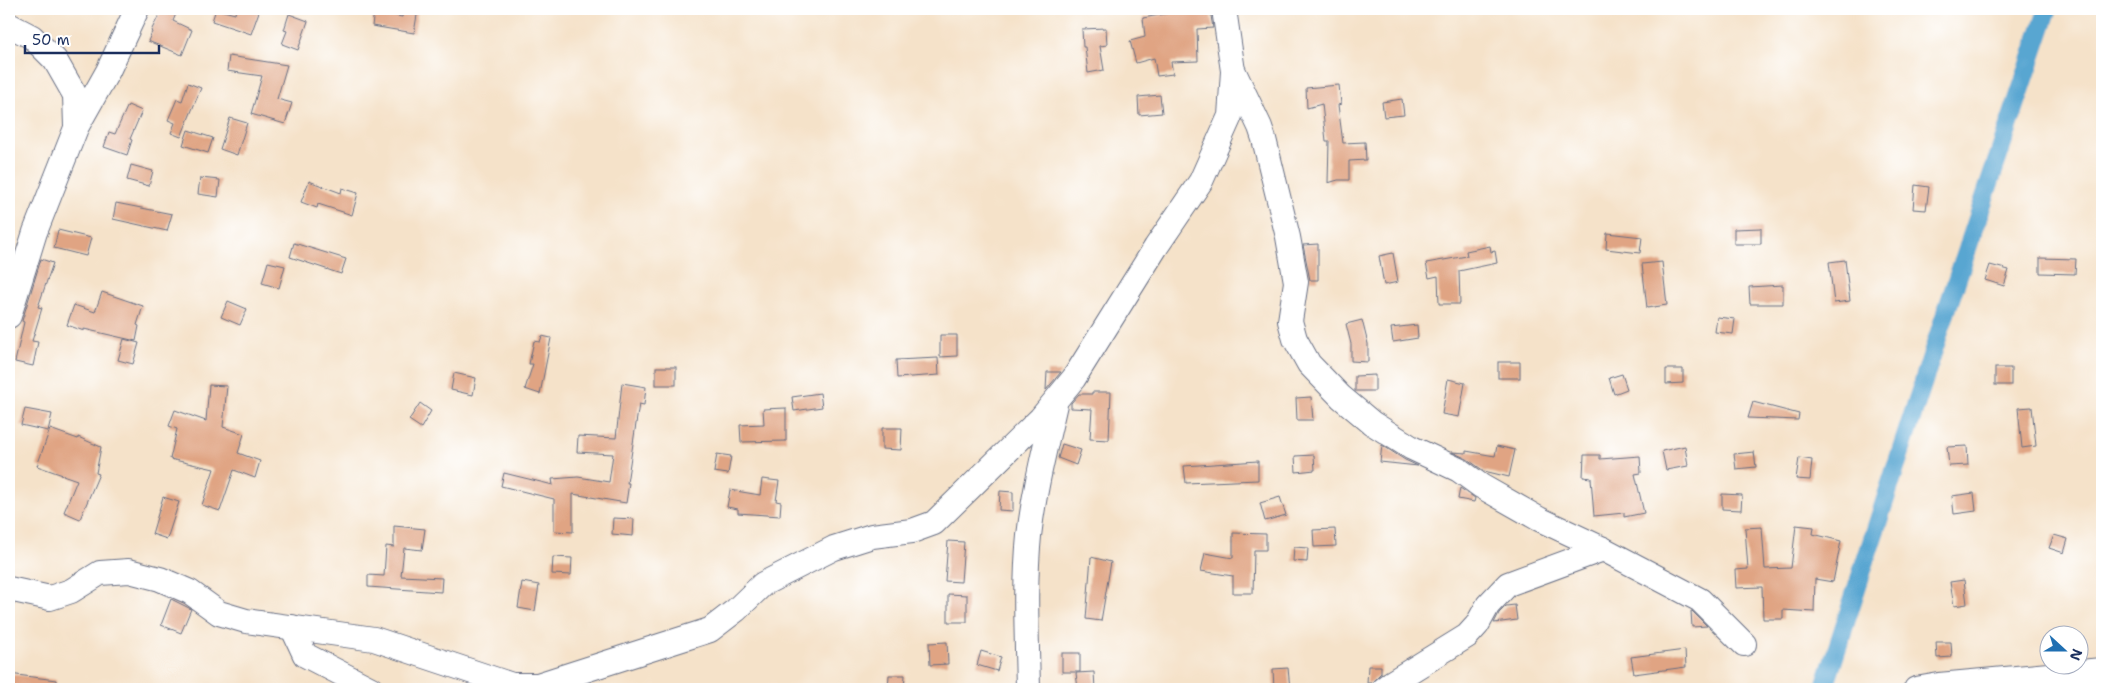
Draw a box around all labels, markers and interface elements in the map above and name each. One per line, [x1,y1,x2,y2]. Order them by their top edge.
scale bar [25,22,159,54]
text: 50 m [32,30,70,50]
north arrow [2038,626,2088,676]
text: N [2066,646,2087,663]

